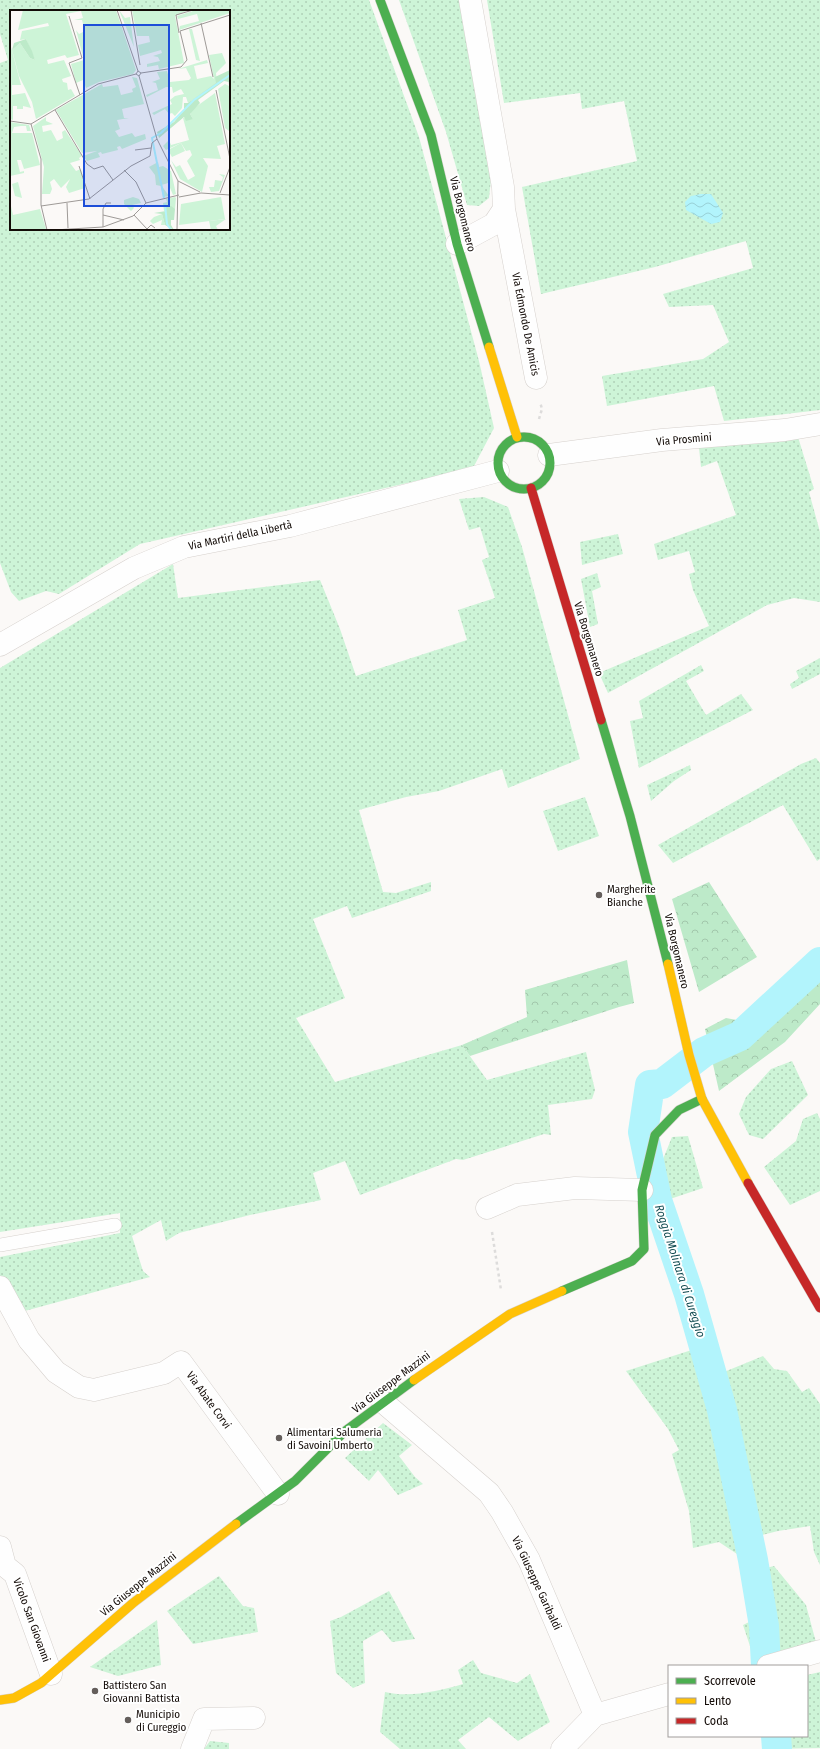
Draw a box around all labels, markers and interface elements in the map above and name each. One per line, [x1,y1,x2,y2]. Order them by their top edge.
inset map [10,10,230,230]
street label: Via Borgomanero [447,175,478,253]
street label: Via Edmondo De Amicis [509,271,542,377]
street label: Via Prosmini [656,431,713,448]
street label: Via Martiri della Libertà [187,518,293,553]
street label: Via Borgomanero [571,600,606,678]
place label: Margherite Bianche [607,883,656,909]
marker: Margherite Bianche [594,890,604,900]
street label: Via Borgomanero [662,912,692,990]
water label: Roggia Molinara di Cureggio [652,1203,708,1339]
street label: Via Giuseppe Mazzini [350,1349,433,1416]
street label: Via Abate Corvi [184,1369,234,1432]
place label: Alimentari Salumeria di Savoini Umberto [287,1426,382,1452]
marker: Alimentari Salumeria di Savoini Umberto [274,1433,284,1443]
street label: Via Giuseppe Garibaldi [509,1534,564,1632]
street label: Via Giuseppe Mazzini [98,1550,179,1619]
street label: Vicolo San Giovanni [10,1576,53,1664]
legend [668,1665,808,1737]
text: Scorrevole [704,1674,756,1688]
place label: Battistero San Giovanni Battista [103,1679,180,1705]
marker: Battistero San Giovanni Battista [90,1686,100,1696]
text: Lento [704,1694,731,1708]
place label: Municipio di Cureggio [136,1708,186,1734]
text: Coda [704,1714,729,1728]
marker: Municipio di Cureggio [123,1715,133,1725]

